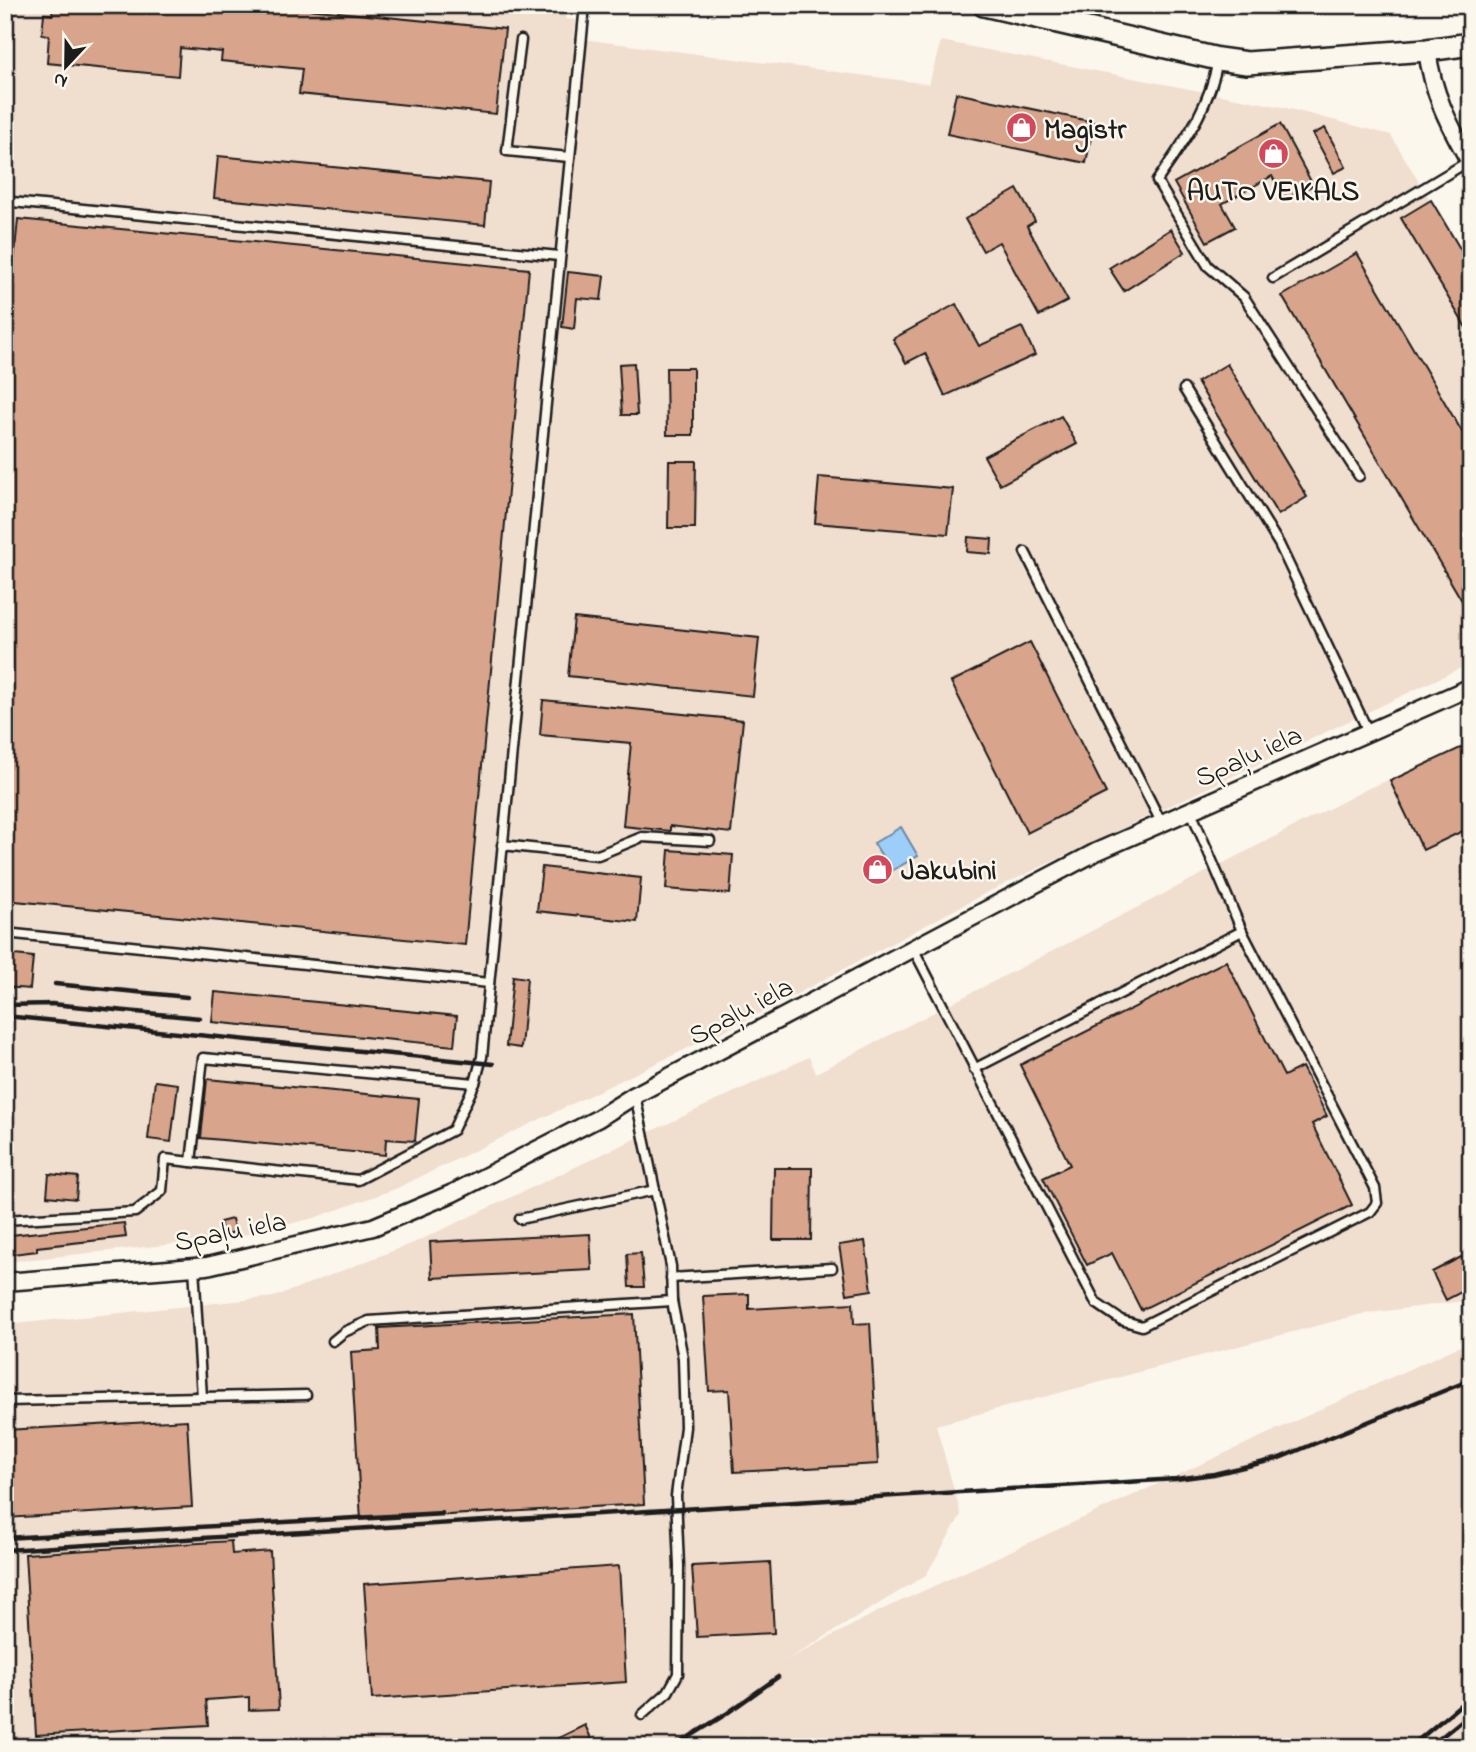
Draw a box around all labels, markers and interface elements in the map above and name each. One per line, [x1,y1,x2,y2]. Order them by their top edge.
north arrow [32,32,102,102]
text: N [49,64,72,94]
shop icon: Magistr [1004,111,1038,145]
place label: Magistr [1044,111,1127,153]
shop icon: AUTO VEIKALS [1256,136,1290,170]
place label: AUTO VEIKALS [1187,173,1359,214]
street label: Spaļu iela [1189,716,1310,800]
shop icon: Jakubini [861,852,895,886]
place label: Jakubini [901,852,997,893]
street label: Spaļu iela [682,968,801,1058]
street label: Spaļu iela [171,1202,290,1264]

